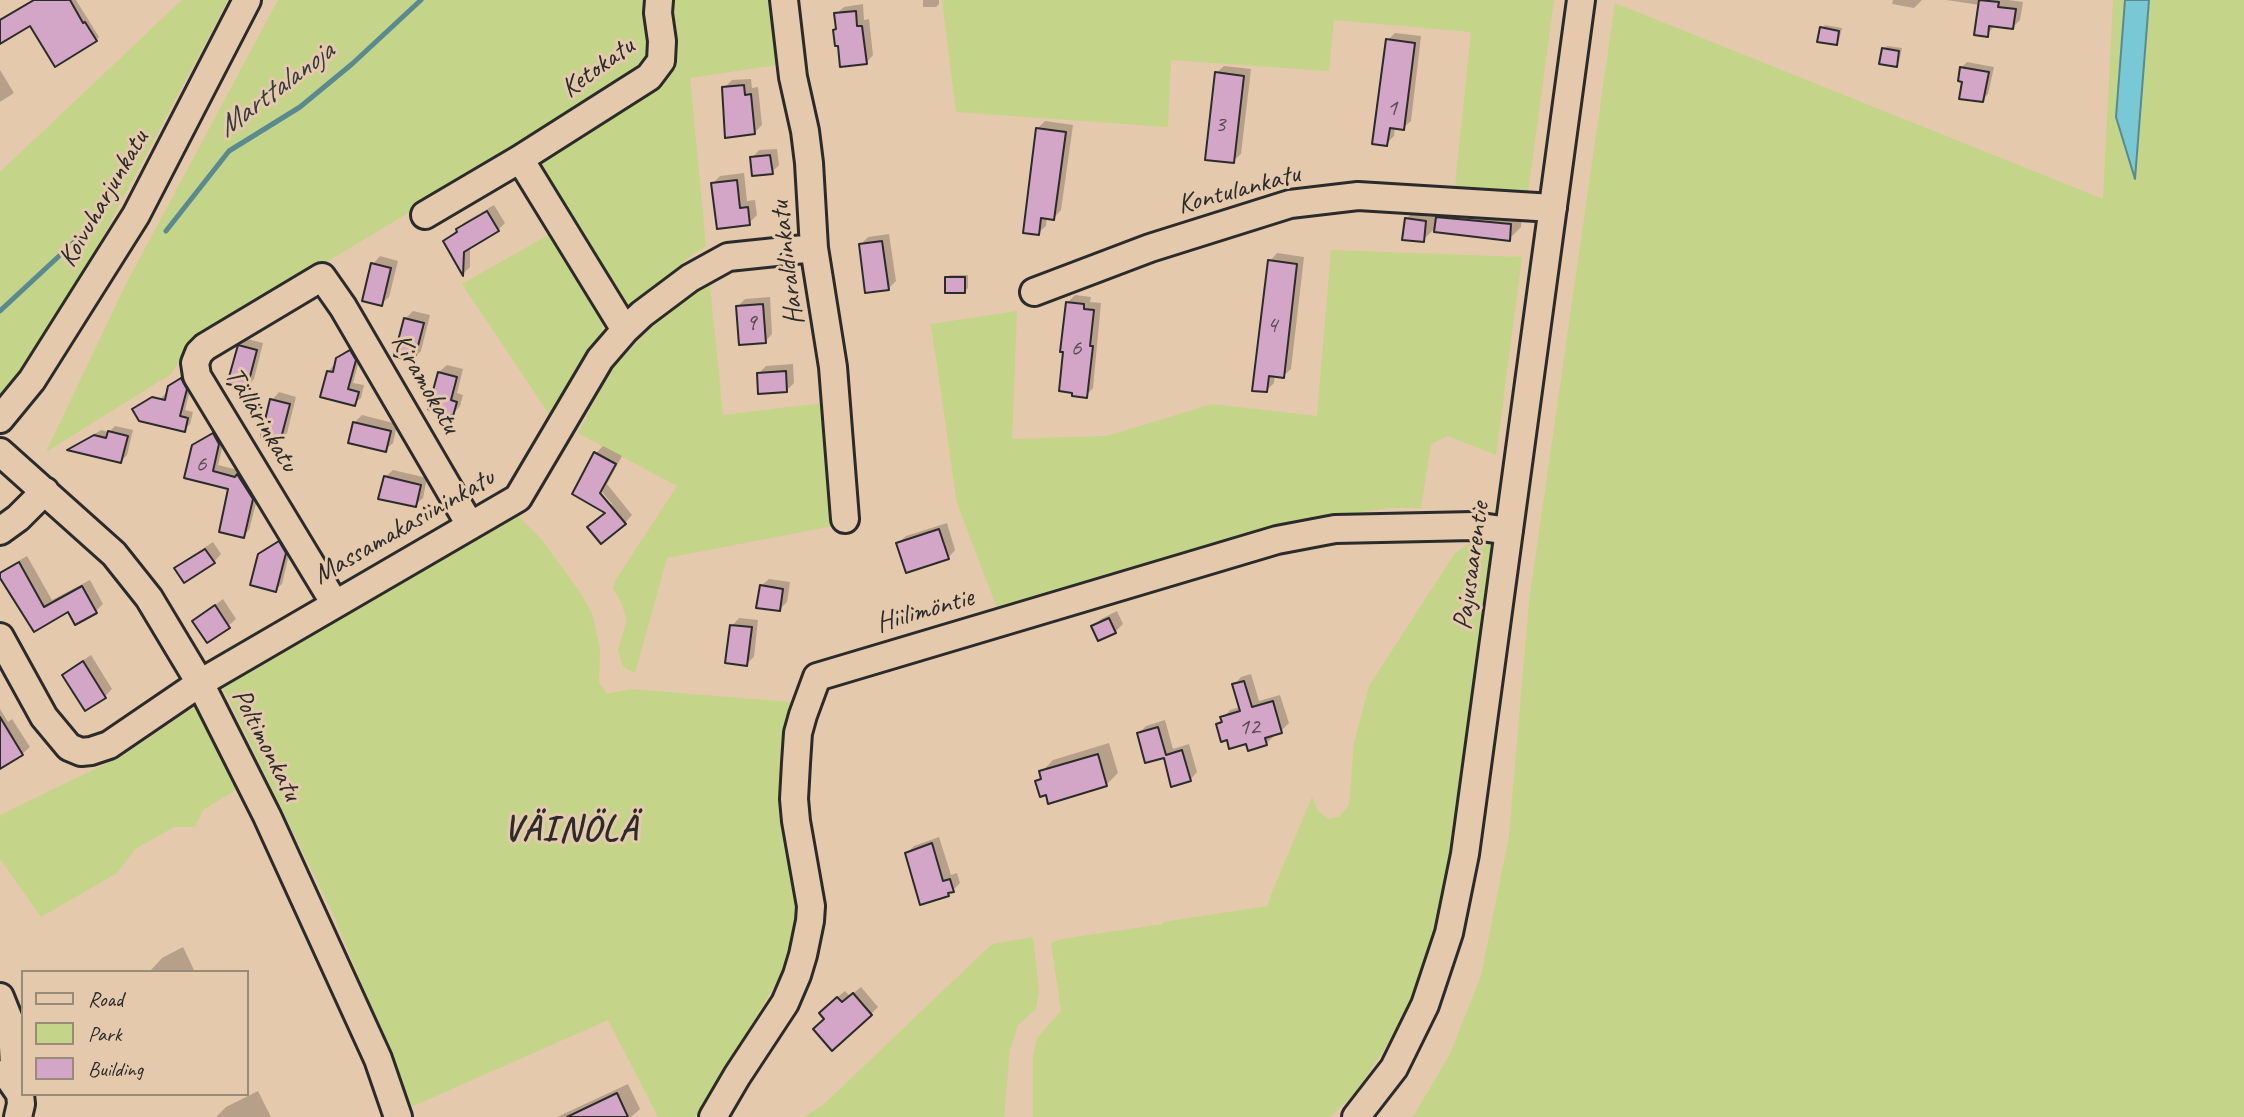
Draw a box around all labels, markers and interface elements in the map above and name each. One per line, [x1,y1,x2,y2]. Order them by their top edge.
street label: Ketokatu [555,30,641,106]
water label: Marttalanoja [210,34,342,146]
house number: 1 [1387,95,1397,123]
house number: 3 [1215,111,1225,139]
street label: Koivuharjunkatu [51,125,157,273]
street label: Kontulankatu [1174,158,1304,222]
street label: Haraldinkatu [764,199,812,327]
house number: 9 [746,310,756,338]
house number: 4 [1267,312,1277,340]
street label: Kiramokatu [383,328,467,440]
house number: 6 [1071,335,1081,363]
street label: Tällärinkatu [217,362,305,478]
house number: 6 [196,451,206,479]
street label: Massamakasiininkatu [307,461,501,593]
street label: Pajusaarentie [1446,500,1498,632]
street label: Hiilimöntie [872,581,978,641]
street label: Poltimonkatu [223,683,309,807]
house number: 12 [1238,714,1260,742]
district label: VÄINÖLÄ [504,810,638,852]
legend [21,970,248,1096]
text: Road [88,986,123,1012]
text: Park [88,1021,121,1047]
text: Building [88,1056,143,1082]

